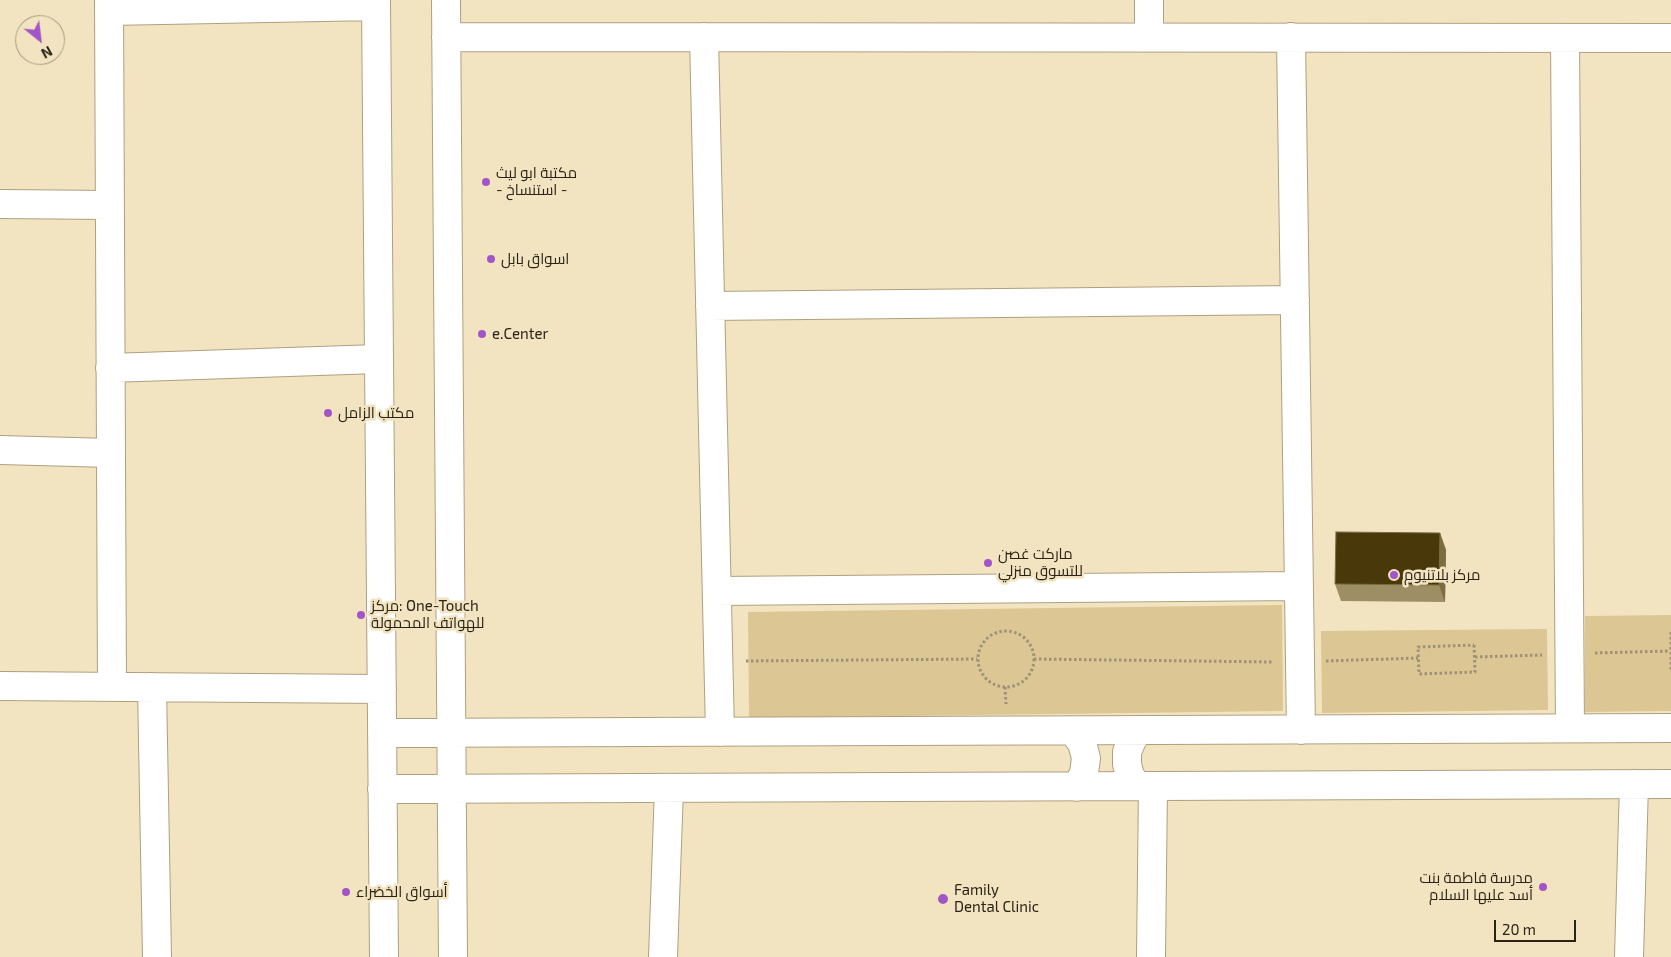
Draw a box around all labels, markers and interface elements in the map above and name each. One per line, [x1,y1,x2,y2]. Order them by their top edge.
north arrow [15,15,65,65]
text: N [38,43,56,63]
place label: مكتبة ابو ليث - استنساخ - [496,164,577,199]
marker: مكتبة ابو ليث - استنساخ - [480,176,492,188]
place label: اسواق بابل [501,250,569,268]
marker: اسواق بابل [485,253,497,265]
place label: e.Center [492,325,549,343]
marker: e.Center [476,328,488,340]
place label: مكتب الزامل [338,404,414,422]
marker: مكتب الزامل [322,407,334,419]
place label: ماركت غصن للتسوق منزلي [998,545,1083,580]
marker: ماركت غصن للتسوق منزلي [982,557,994,569]
place label: مركز بلاتنيوم [1404,566,1480,584]
marker: مركز بلاتنيوم [1388,569,1400,581]
place label: مركز: One-Touch للهواتف المحمولة [371,597,484,632]
marker: مركز: One-Touch للهواتف المحمولة [355,609,367,621]
place label: مدرسة فاطمة بنت أسد عليها السلام [1419,869,1533,904]
place label: Family Dental Clinic [954,881,1039,916]
marker: مدرسة فاطمة بنت أسد عليها السلام [1537,881,1549,893]
place label: أسواق الخضراء [356,883,448,901]
marker: أسواق الخضراء [340,886,352,898]
marker: Family Dental Clinic [936,892,950,906]
scale bar [1496,910,1578,942]
text: 20 m [1502,920,1536,938]

